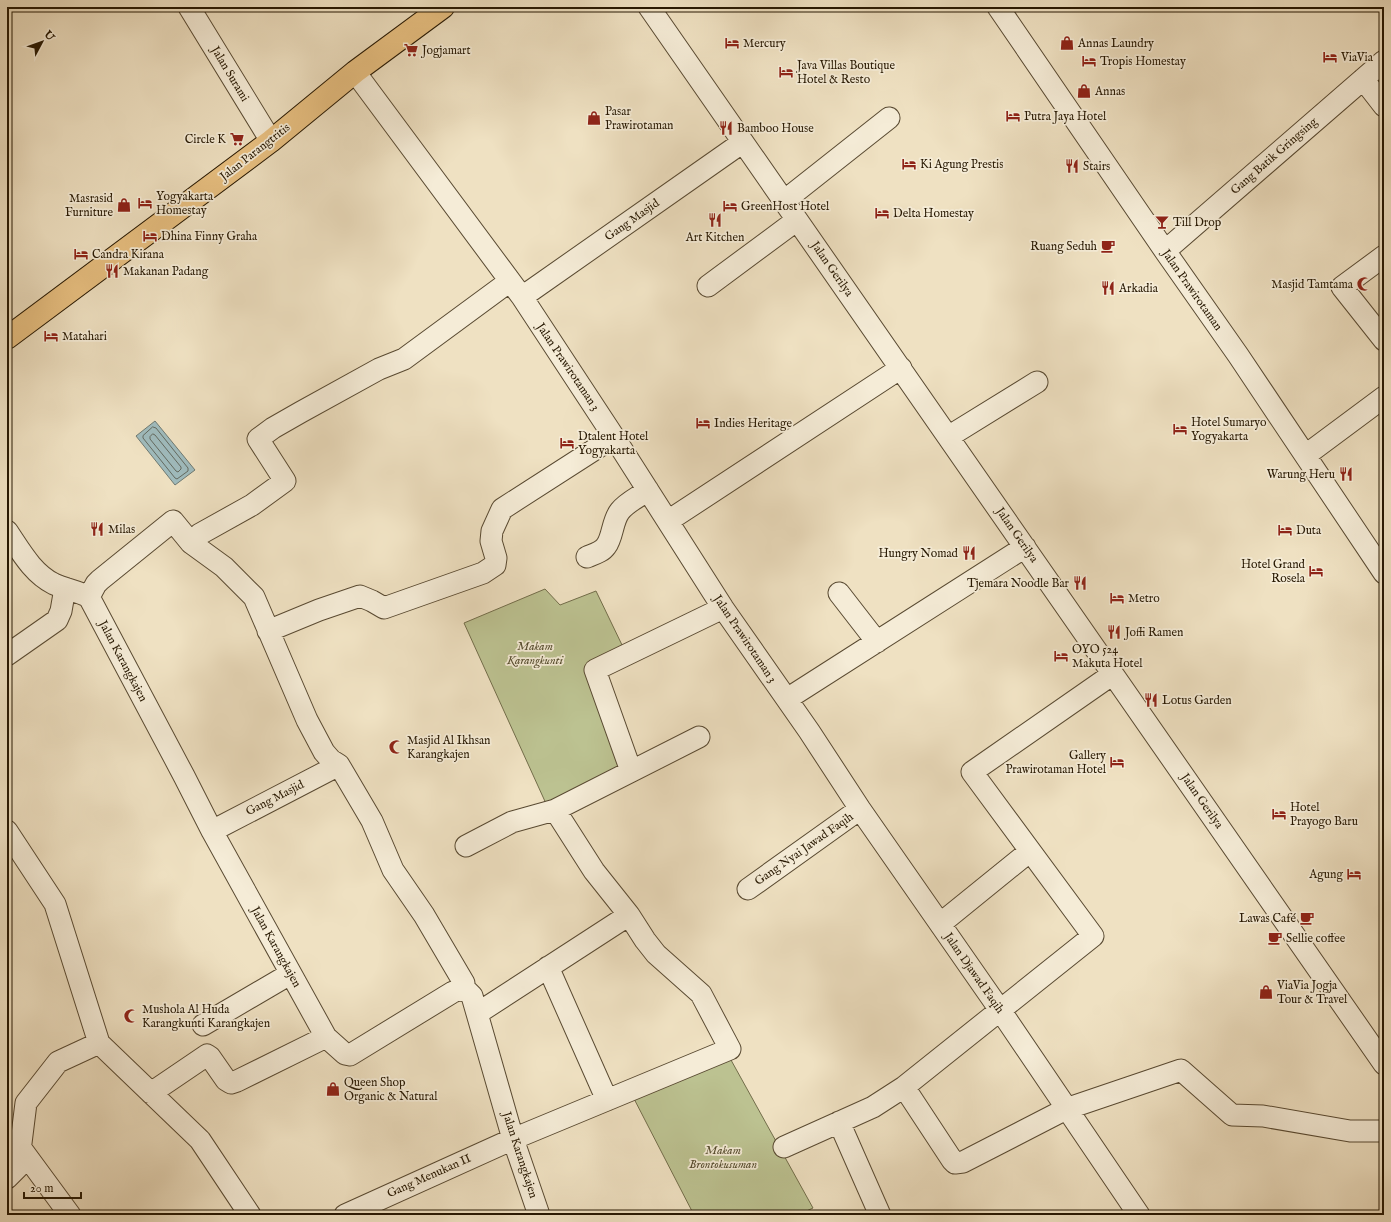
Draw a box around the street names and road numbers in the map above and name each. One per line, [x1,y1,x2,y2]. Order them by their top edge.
street label: Jalan Surami [206,42,252,105]
street label: Gang Batik Gringsing [1228,114,1321,198]
street label: Jalan Parangtritis [215,120,294,186]
street label: Gang Masjid [602,195,663,244]
street label: Jalan Gerilya [806,237,857,301]
street label: Jalan Prawirotaman [1156,245,1226,335]
street label: Jalan Prawirotaman 3 [531,319,603,414]
street label: Jalan Gerilya [991,503,1042,567]
street label: Jalan Prawirotaman 3 [708,591,780,686]
street label: Jalan Karangkajen [93,616,151,705]
street label: Jalan Gerilya [1176,769,1227,833]
street label: Gang Masjid [243,777,307,819]
street label: Gang Nyai Jawad Faqih [752,809,857,890]
street label: Jalan Karangkajen [246,902,305,991]
street label: Jalan Djawad Faqih [939,928,1008,1017]
street label: Jalan Karangkajen [497,1108,541,1201]
street label: Gang Menukan II [385,1151,473,1201]

